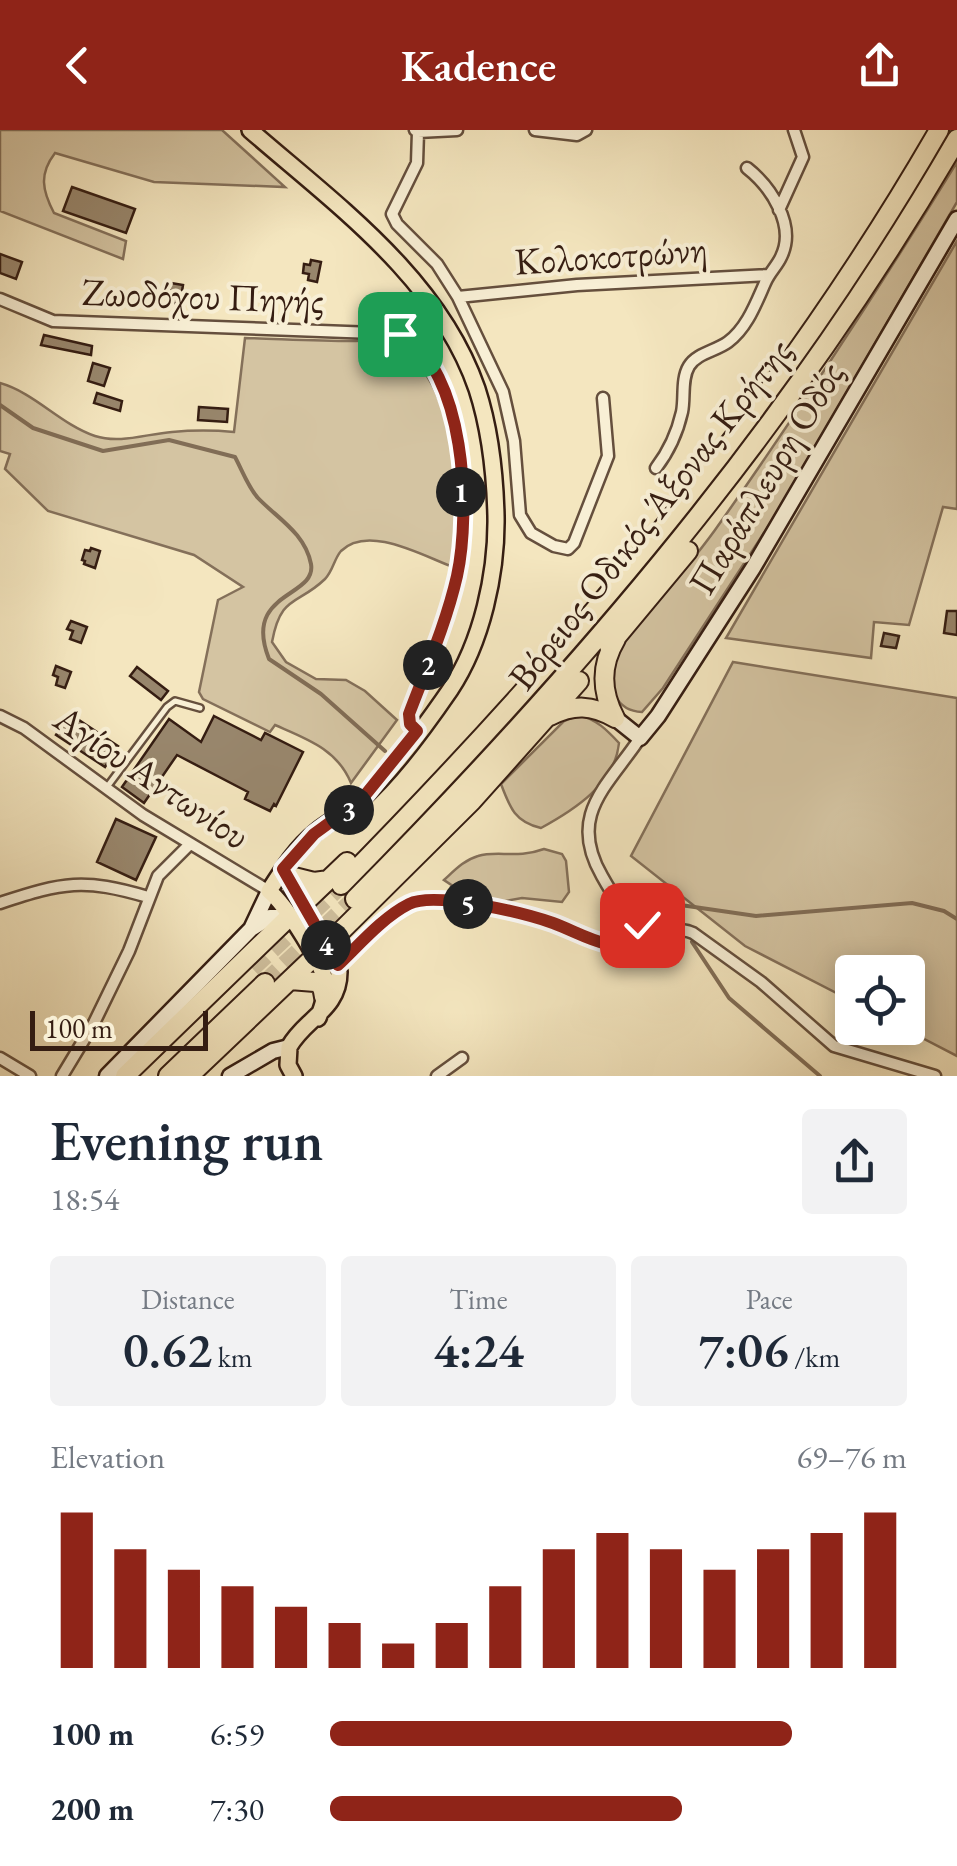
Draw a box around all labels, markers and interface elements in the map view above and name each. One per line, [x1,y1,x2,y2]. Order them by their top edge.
text: Kadence [401,36,556,94]
icon: back [50,38,105,93]
icon: share [852,38,907,93]
street label: Κολοκοτρώνη [513,223,709,286]
street label: Ζωοδόχου Πηγής [81,267,325,324]
pin [358,292,443,377]
icon: arrive [373,307,428,362]
street label: Βόρειος Οδικός Άξονας Κρήτης [497,328,802,700]
street label: Παράπλευρη Οδός [677,352,854,603]
pin: 1 [436,467,486,517]
text: 1 [454,474,468,510]
pin: 2 [403,640,453,690]
text: 2 [421,647,435,683]
street label: Αγίου Αντωνίου [44,693,260,860]
pin: 3 [324,785,374,835]
text: 3 [342,792,356,828]
pin: 5 [443,879,493,929]
pin [600,883,685,968]
text: 5 [461,886,475,922]
icon: check [615,898,670,953]
pin: 4 [301,920,351,970]
text: 4 [319,927,333,963]
map controls [835,955,925,1045]
button: locate [835,955,925,1045]
scale bar [30,1006,208,1050]
text: 100 m [45,1010,113,1046]
text: Evening run [50,1105,323,1176]
button: share [802,1109,907,1214]
text: 18:54 [50,1178,119,1220]
text: Distance [141,1281,235,1317]
text: Time [449,1281,508,1317]
text: Pace [746,1281,793,1317]
text: 0.62 [123,1317,212,1382]
text: 4:24 [433,1317,524,1382]
text: 7:06 [698,1317,789,1382]
text: km [212,1339,253,1375]
text: /km [789,1339,840,1375]
text: Elevation [50,1436,165,1478]
text: 69–76 m [797,1436,907,1478]
text: 100 m [50,1713,134,1755]
text: 6:59 [210,1713,264,1755]
text: 200 m [50,1788,134,1830]
text: 7:30 [210,1788,264,1830]

